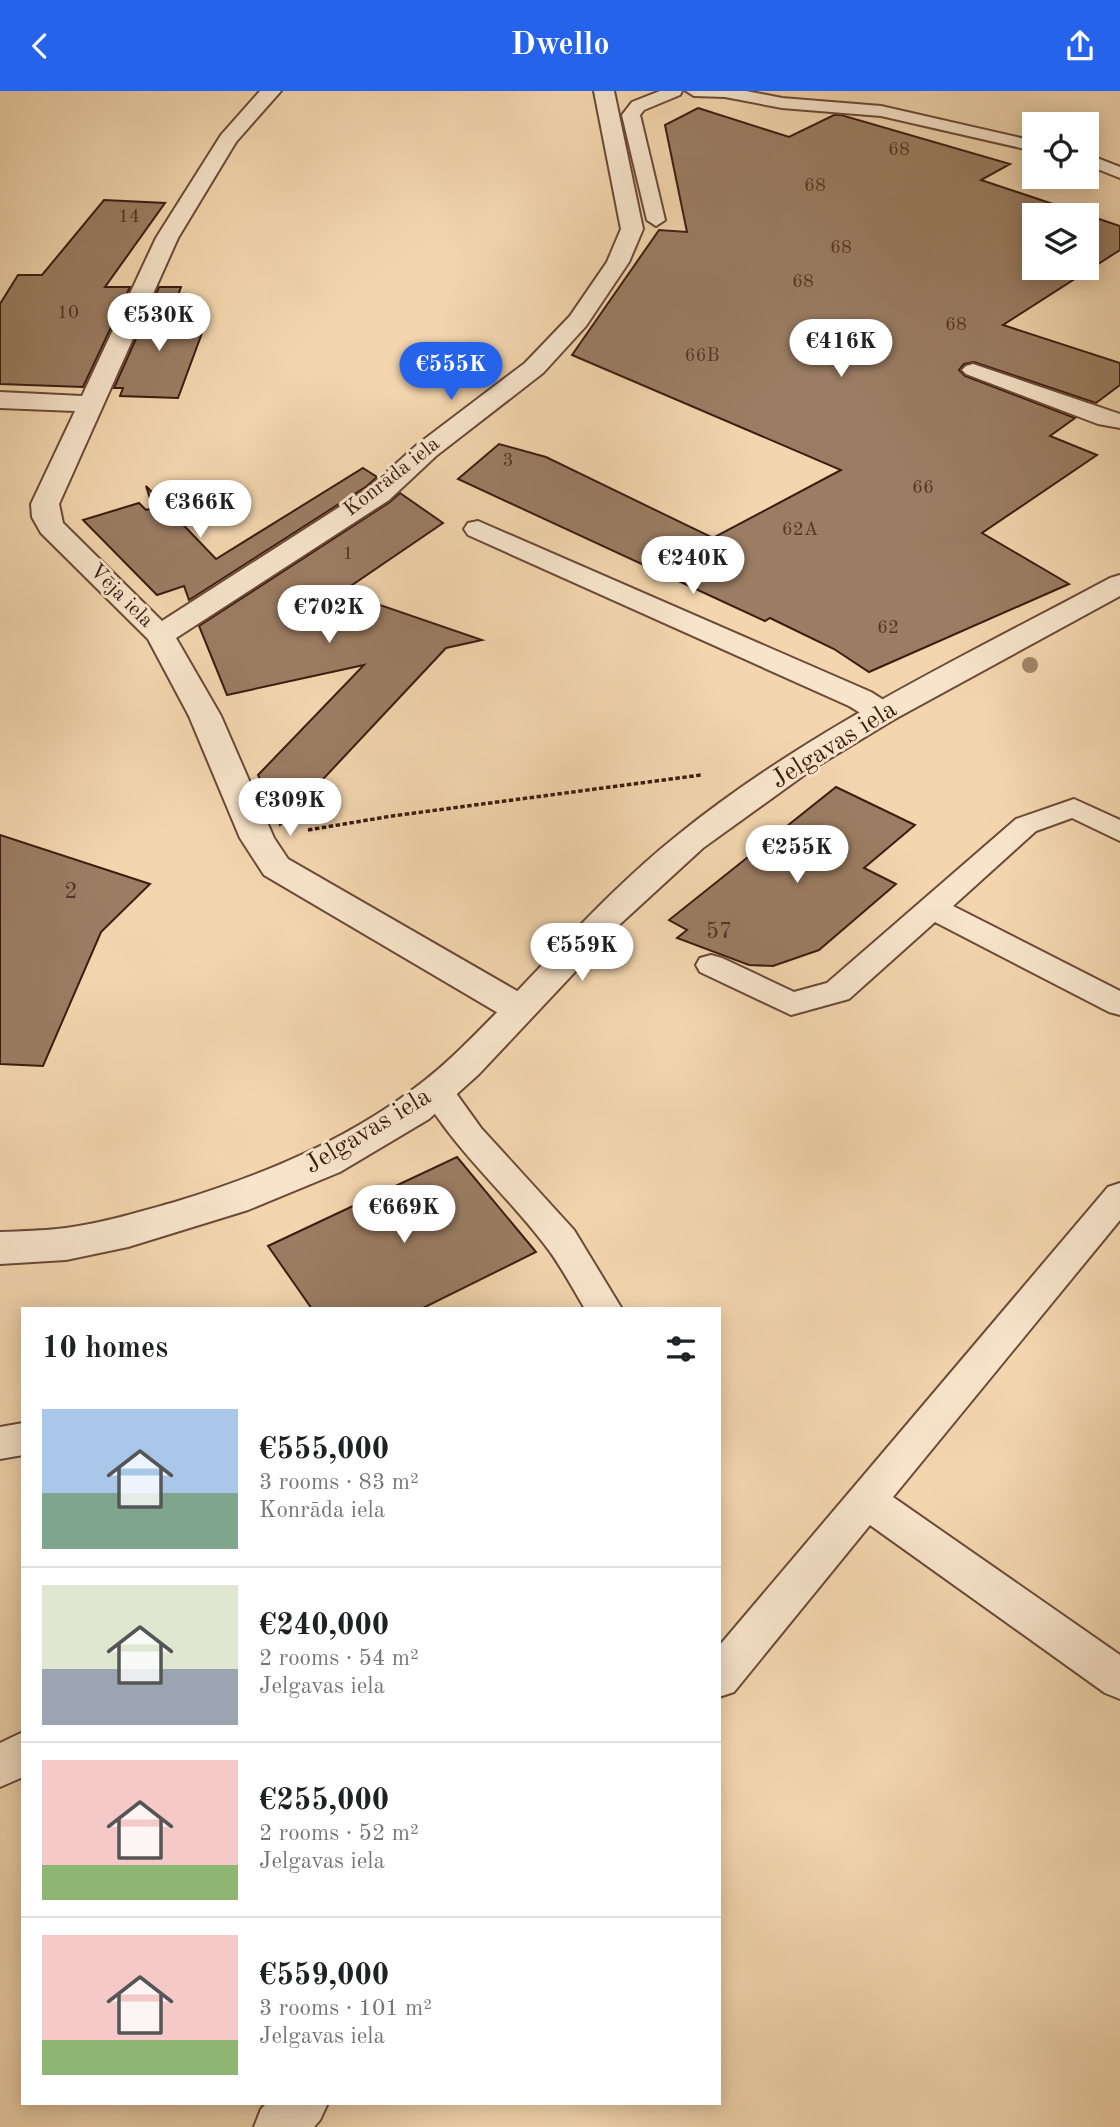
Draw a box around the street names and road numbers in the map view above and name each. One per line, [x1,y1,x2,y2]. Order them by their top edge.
street label: Konrāda iela [340,433,444,521]
street label: Vēja iela [85,560,157,632]
street label: Jelgavas iela [767,696,901,794]
street label: Jelgavas iela [300,1083,436,1179]

